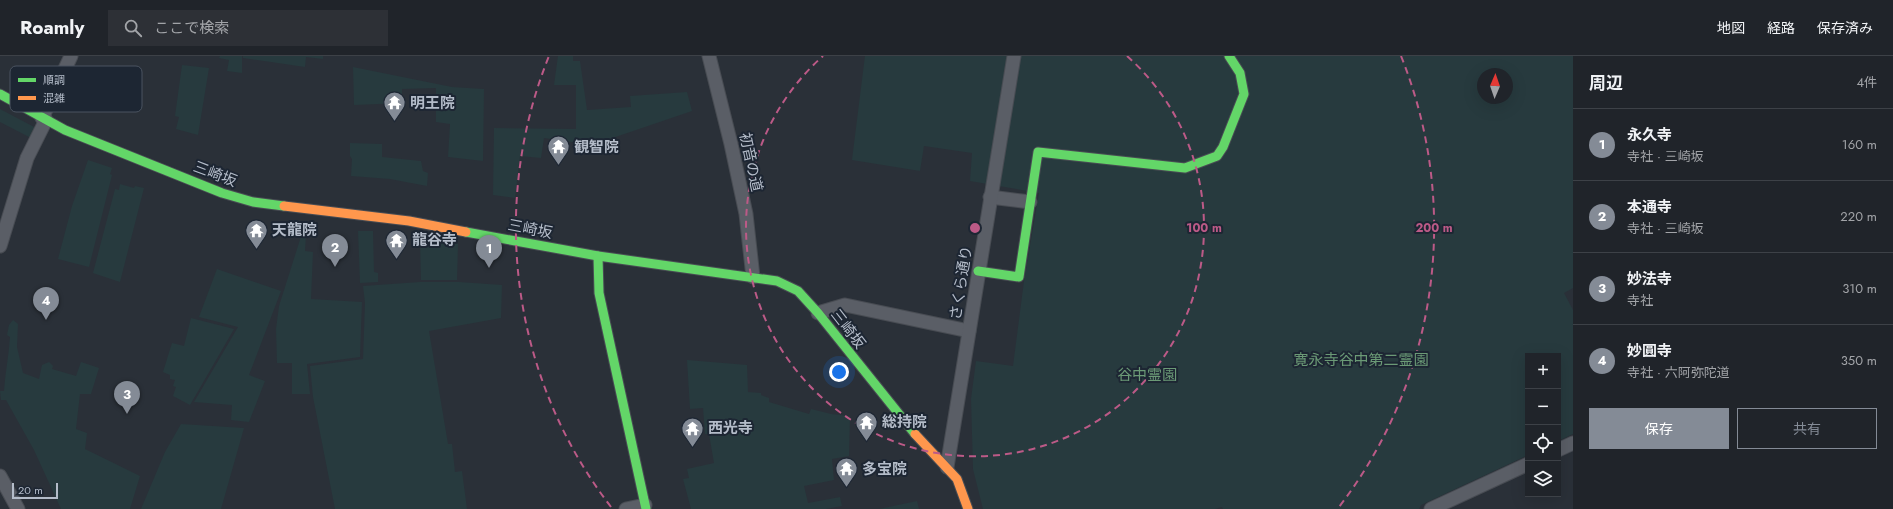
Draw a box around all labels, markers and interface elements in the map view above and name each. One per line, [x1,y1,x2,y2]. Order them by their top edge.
search box [108,10,388,46]
text: Roamly [20,14,84,41]
icon: search [122,17,144,39]
text: ここで検索 [154,17,229,39]
text: 地図 [1717,18,1745,38]
text: 経路 [1767,18,1795,38]
text: 保存済み [1817,18,1873,38]
legend [10,66,142,112]
north arrow [1477,68,1513,104]
text: 周辺 [1589,71,1623,95]
text: 順調 [43,72,65,88]
text: 4件 [1856,73,1877,92]
text: 混雑 [43,90,65,106]
temple icon: 明王院 [381,90,407,123]
place label: 明王院 [410,92,455,114]
text: 永久寺 [1627,124,1672,146]
street label: 初音の道 [734,130,768,194]
temple icon: 観智院 [545,134,571,167]
text: 1 [1599,135,1605,154]
text: 160 m [1842,135,1877,154]
place label: 観智院 [574,136,619,158]
text: 寺社 · 三崎坂 [1627,147,1704,166]
street label: 三崎坂 [190,156,240,192]
text: 本通寺 [1627,196,1672,218]
text: 2 [1598,207,1606,226]
text: 220 m [1840,207,1877,226]
street label: 三崎坂 [506,214,554,244]
temple icon: 天龍院 [243,217,269,250]
place label: 天龍院 [272,219,317,241]
text: 100 m [1186,219,1222,237]
text: 200 m [1415,219,1453,237]
text: 寺社 · 三崎坂 [1627,219,1704,238]
centre of rings [968,221,982,235]
temple icon: 龍谷寺 [384,227,410,260]
place label: 龍谷寺 [412,229,457,251]
pin: 2 [322,234,348,267]
pin: 1 [476,235,502,268]
street label: さくら通り [944,244,978,322]
text: 妙法寺 [1627,268,1672,290]
text: 3 [1598,279,1606,298]
text: 310 m [1842,279,1877,298]
pin: 4 [33,287,59,320]
text: 寺社 [1627,291,1653,310]
street label: 三崎坂 [825,304,871,354]
text: 妙圓寺 [1627,340,1672,362]
park label: 寛永寺谷中第二霊園 [1293,349,1429,371]
text: 4 [1597,351,1607,370]
text: 350 m [1841,351,1877,370]
map controls [1525,353,1561,497]
button: + [1525,353,1561,389]
your location [829,362,849,382]
text: 寺社 · 六阿弥陀道 [1627,363,1730,382]
park label: 谷中霊園 [1117,364,1177,386]
pin: 3 [114,381,140,414]
button: − [1525,389,1561,425]
button: 保存 [1589,408,1729,449]
button: 共有 [1737,408,1877,449]
temple icon: 総持院 [853,409,879,442]
place label: 総持院 [882,411,927,433]
temple icon: 西光寺 [679,415,705,448]
place label: 西光寺 [708,417,753,439]
button: locate [1525,425,1561,461]
temple icon: 多宝院 [833,456,859,489]
place label: 多宝院 [862,458,907,480]
button: layers [1525,461,1561,497]
scale bar [12,481,58,500]
text: 20 m [18,482,43,498]

